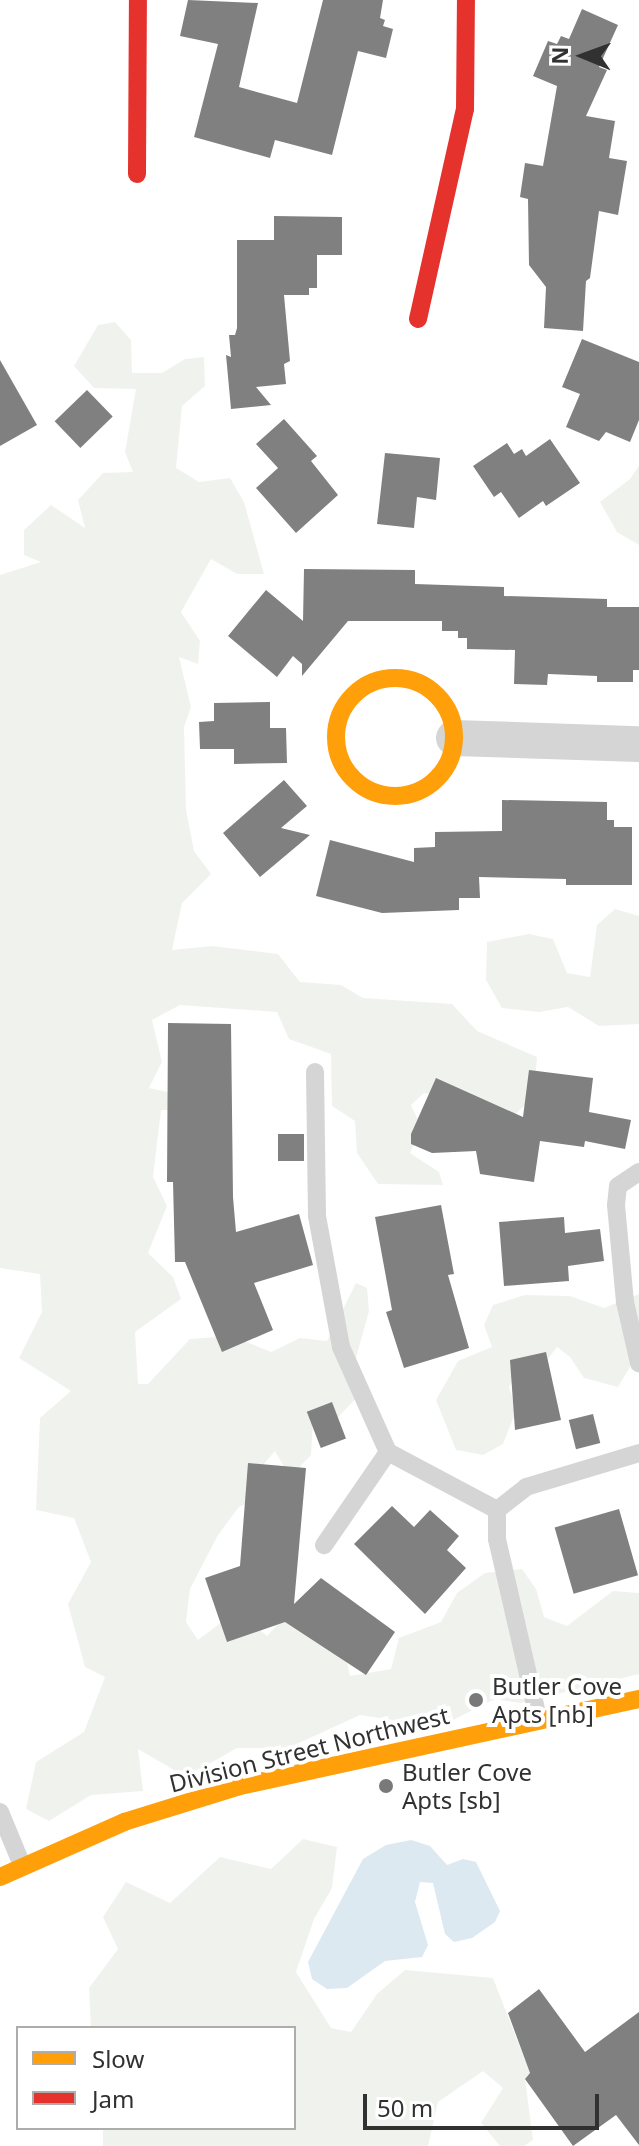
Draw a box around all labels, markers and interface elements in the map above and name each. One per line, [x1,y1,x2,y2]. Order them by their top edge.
north arrow [543,16,623,96]
text: N [544,46,574,65]
place label: Butler Cove Apts [nb] [492,1672,622,1728]
marker: Butler Cove Apts [nb] [467,1691,485,1709]
street label: Division Street Northwest [166,1700,452,1798]
place label: Butler Cove Apts [sb] [402,1758,532,1814]
marker: Butler Cove Apts [sb] [377,1777,395,1795]
legend [16,2026,296,2130]
text: Slow [92,2042,144,2075]
scale bar [367,2078,603,2128]
text: Jam [92,2082,134,2115]
text: 50 m [377,2091,433,2124]

